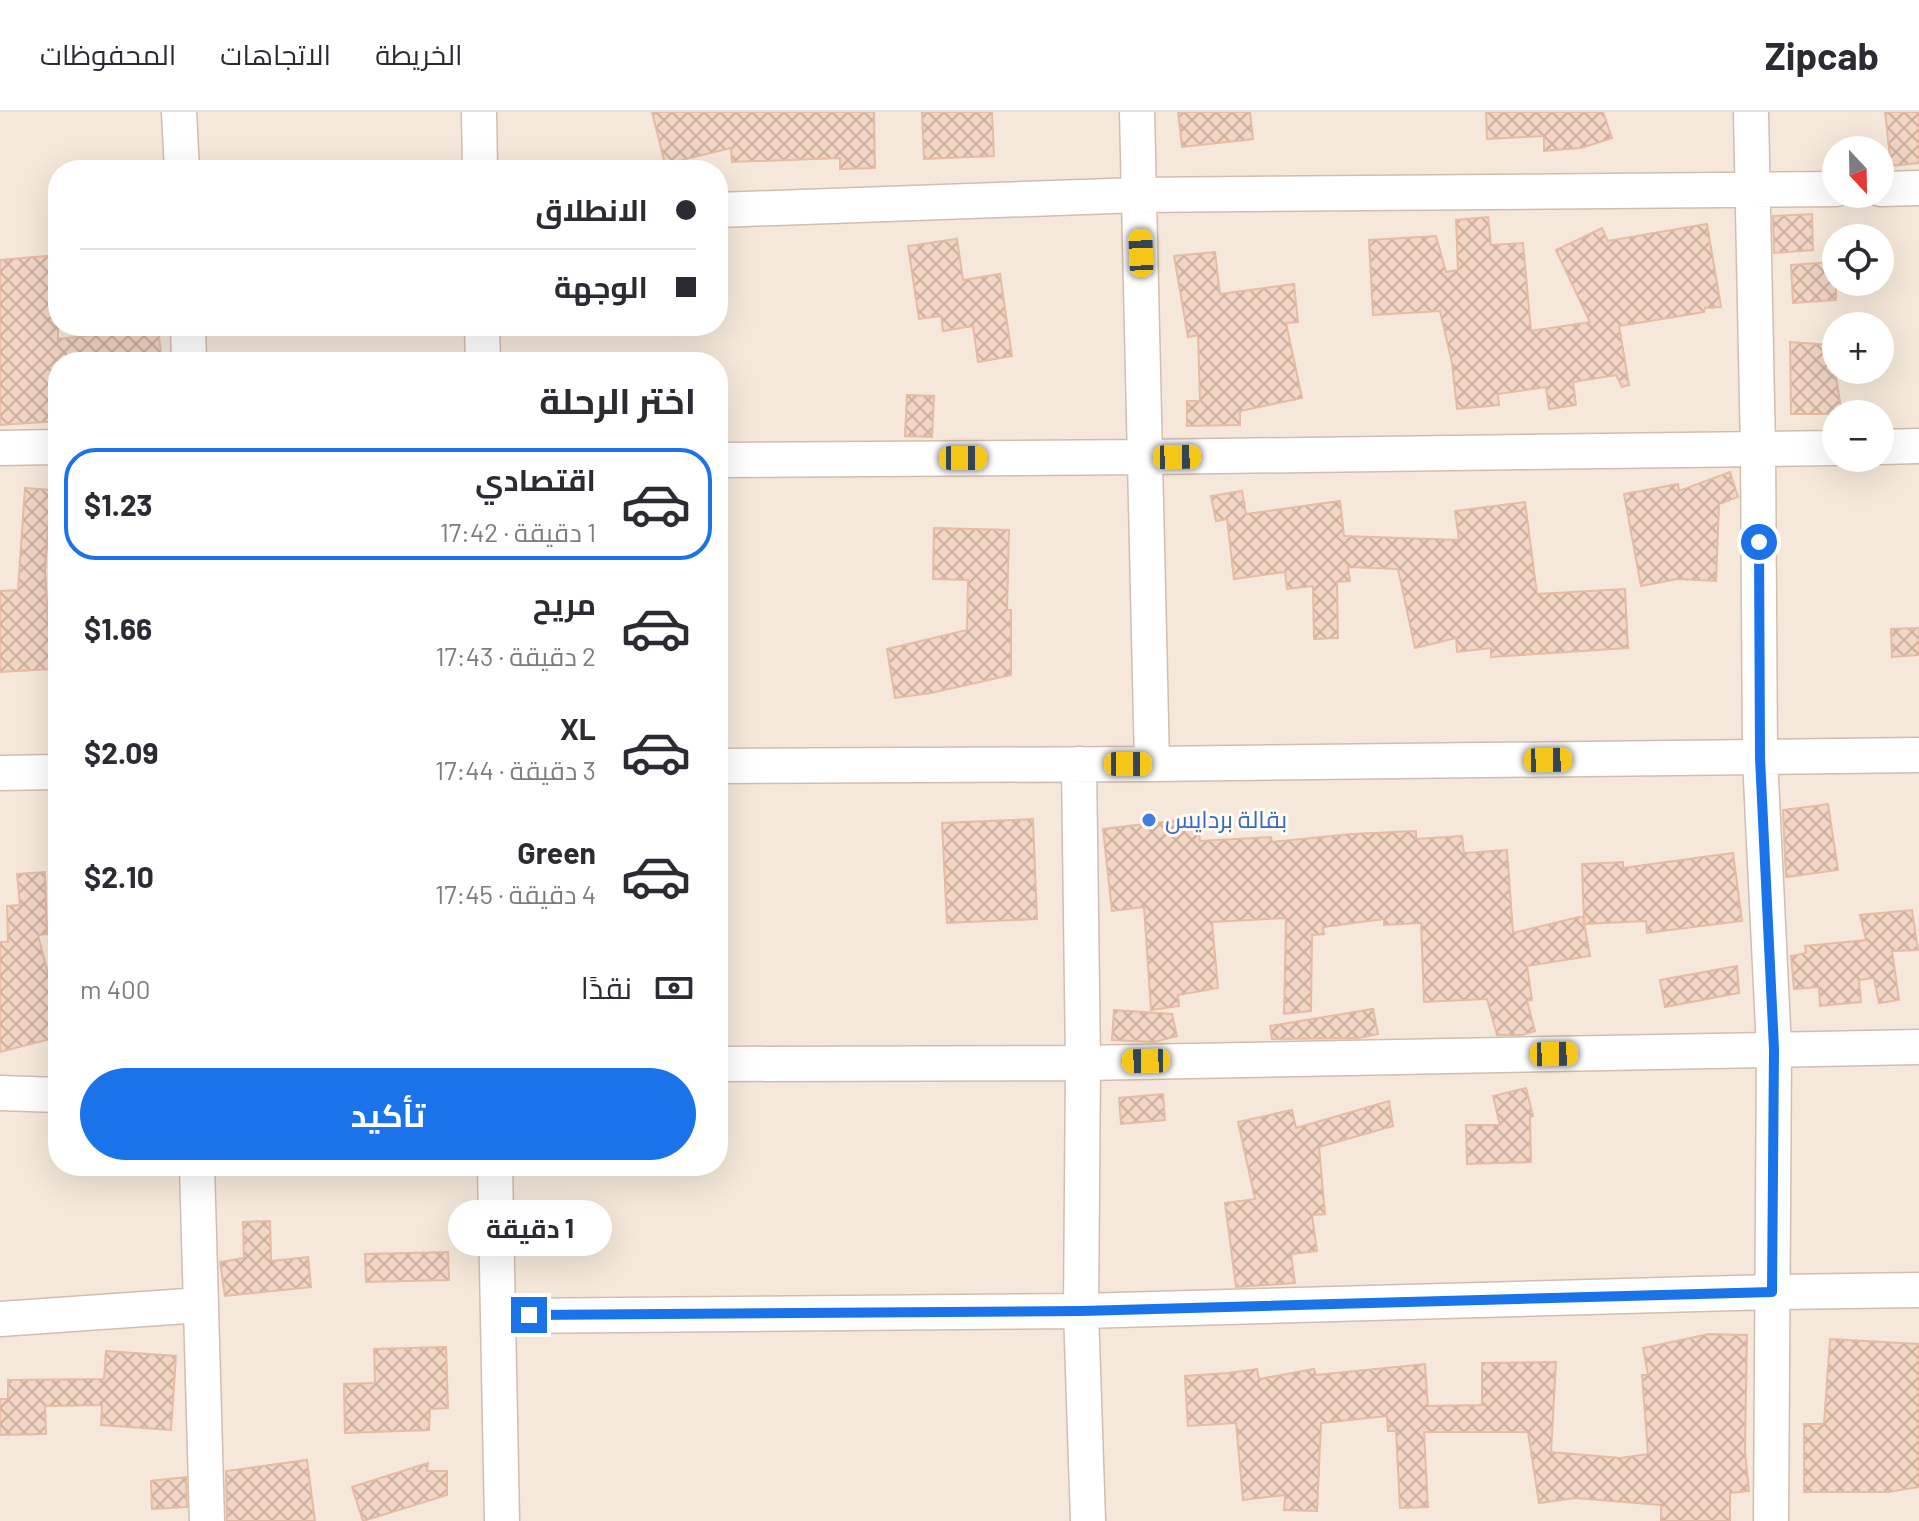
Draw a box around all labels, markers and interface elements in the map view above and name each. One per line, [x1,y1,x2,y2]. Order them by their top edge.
text: Zipcab [1765,32,1879,78]
text: المحفوظات [40,37,176,71]
text: الاتجاهات [220,37,331,71]
text: الخريطة [375,37,463,71]
north arrow [1822,136,1894,208]
map controls [1822,136,1894,472]
text: الانطلاق [535,191,648,227]
button: locate [1822,224,1894,296]
car [1128,229,1154,277]
text: الوجهة [554,268,648,304]
button: + [1822,312,1894,384]
text: اختر الرحلة [539,378,696,421]
button: − [1822,400,1894,472]
car [1153,445,1201,469]
car [939,446,987,470]
text: اقتصادي [475,461,596,497]
icon: car [620,468,692,540]
text: $1.23 [84,486,152,522]
text: 1 دقيقة · 17:42 [440,516,596,547]
route start [1741,524,1777,560]
text: مريح [533,585,596,621]
icon: car [620,592,692,664]
text: $1.66 [84,610,152,646]
text: 2 دقيقة · 17:43 [435,640,596,671]
text: XL [560,710,596,746]
icon: car [620,716,692,788]
text: $2.09 [84,734,158,770]
car [1524,748,1572,772]
car [1104,752,1152,776]
text: 3 دقيقة · 17:44 [435,754,596,785]
place label: بقالة بردايس [1165,804,1287,834]
marker: بقالة بردايس [1140,811,1158,829]
text: Green [517,834,596,870]
icon: car [620,840,692,912]
text: $2.10 [84,858,154,894]
text: 4 دقيقة · 17:45 [435,878,596,909]
icon: cash [652,966,696,1010]
text: نقدًا [581,969,632,1005]
text: 400 m [80,973,150,1004]
car [1530,1042,1578,1066]
car [1122,1049,1170,1073]
button: تأكيد [80,1068,696,1160]
callout: 1 دقيقة [447,1199,611,1255]
text: 1 دقيقة [486,1212,574,1243]
route end [511,1297,547,1333]

